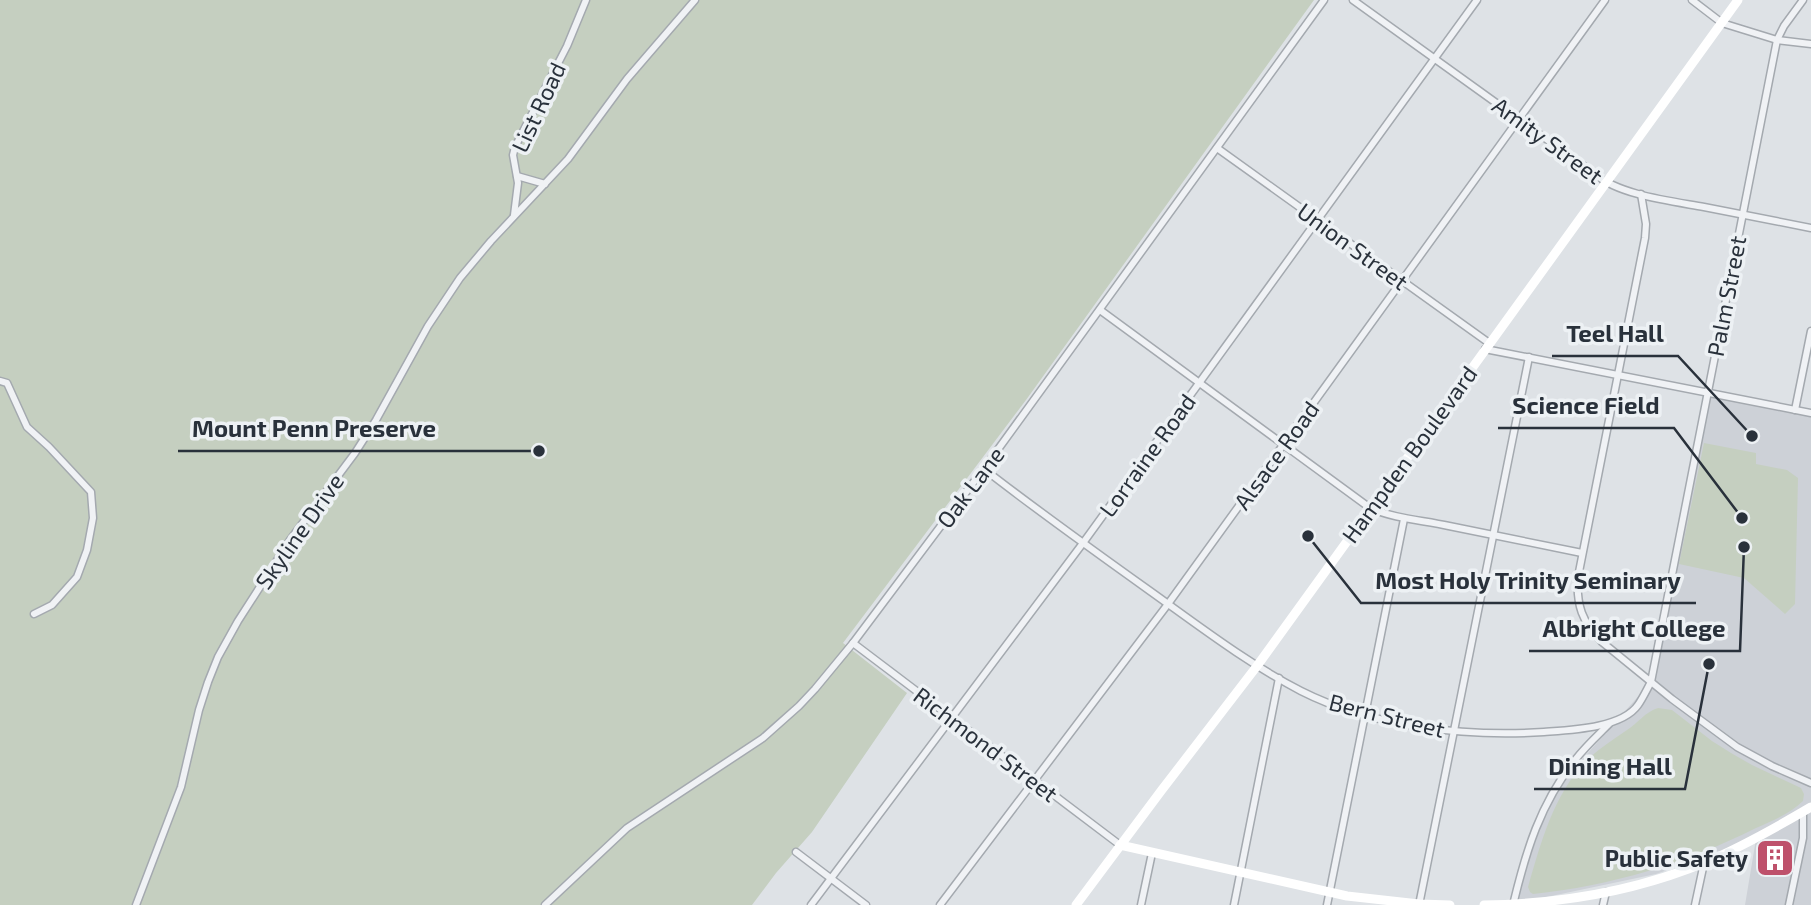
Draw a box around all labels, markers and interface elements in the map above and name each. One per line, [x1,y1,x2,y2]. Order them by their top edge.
street label: List Road [505,58,571,156]
street label: Amity Street [1487,91,1609,190]
street label: Union Street [1292,197,1414,296]
street label: Palm Street [1701,233,1751,359]
callout: Teel Hall [1552,311,1678,356]
text: Teel Hall [1566,318,1664,347]
street label: Hampden Boulevard [1335,360,1483,548]
callout: Science Field [1498,383,1674,428]
street label: Lorraine Road [1093,388,1201,522]
text: Science Field [1512,390,1660,419]
street label: Alsace Road [1227,395,1325,515]
callout: Mount Penn Preserve [178,406,450,451]
text: Mount Penn Preserve [192,413,436,442]
street label: Oak Lane [930,441,1010,533]
street label: Skyline Drive [249,468,349,594]
callout: Most Holy Trinity Seminary [1361,558,1696,603]
text: Most Holy Trinity Seminary [1375,565,1681,594]
callout: Albright College [1529,606,1740,651]
text: Albright College [1543,613,1725,642]
street label: Richmond Street [908,681,1064,807]
street label: Bern Street [1326,687,1448,743]
callout: Dining Hall [1534,744,1685,789]
text: Dining Hall [1548,751,1672,780]
building icon: Public Safety [1754,837,1796,879]
place label: Public Safety [1605,844,1748,872]

